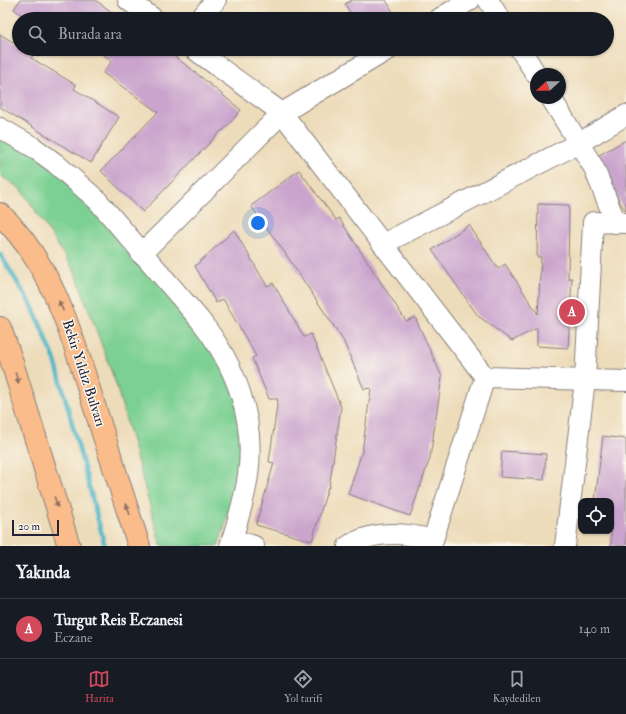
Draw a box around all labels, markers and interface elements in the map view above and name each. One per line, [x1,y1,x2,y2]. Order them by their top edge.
search box [12,12,614,56]
icon: search [26,23,48,45]
text: Burada ara [58,25,122,44]
north arrow [530,68,566,104]
your location [248,213,268,233]
pin: A [559,297,585,327]
one-way arrow [58,300,64,311]
street label: Bekir Yıldız Bulvarı [59,317,109,429]
one-way arrow [14,372,20,384]
one-way arrow [53,496,59,508]
map controls [578,498,614,534]
button: locate [578,498,614,534]
one-way arrow [124,503,130,515]
scale bar [12,518,59,537]
text: 20 m [18,520,40,533]
text: Yakında [16,562,70,583]
text: Turgut Reis Eczanesi [54,611,183,630]
text: A [25,621,33,637]
text: 140 m [579,621,610,637]
text: Eczane [54,630,92,646]
tab: Harita [85,668,114,705]
tab: Yol tarifi [284,668,322,705]
tab: Kaydedilen [493,668,541,705]

